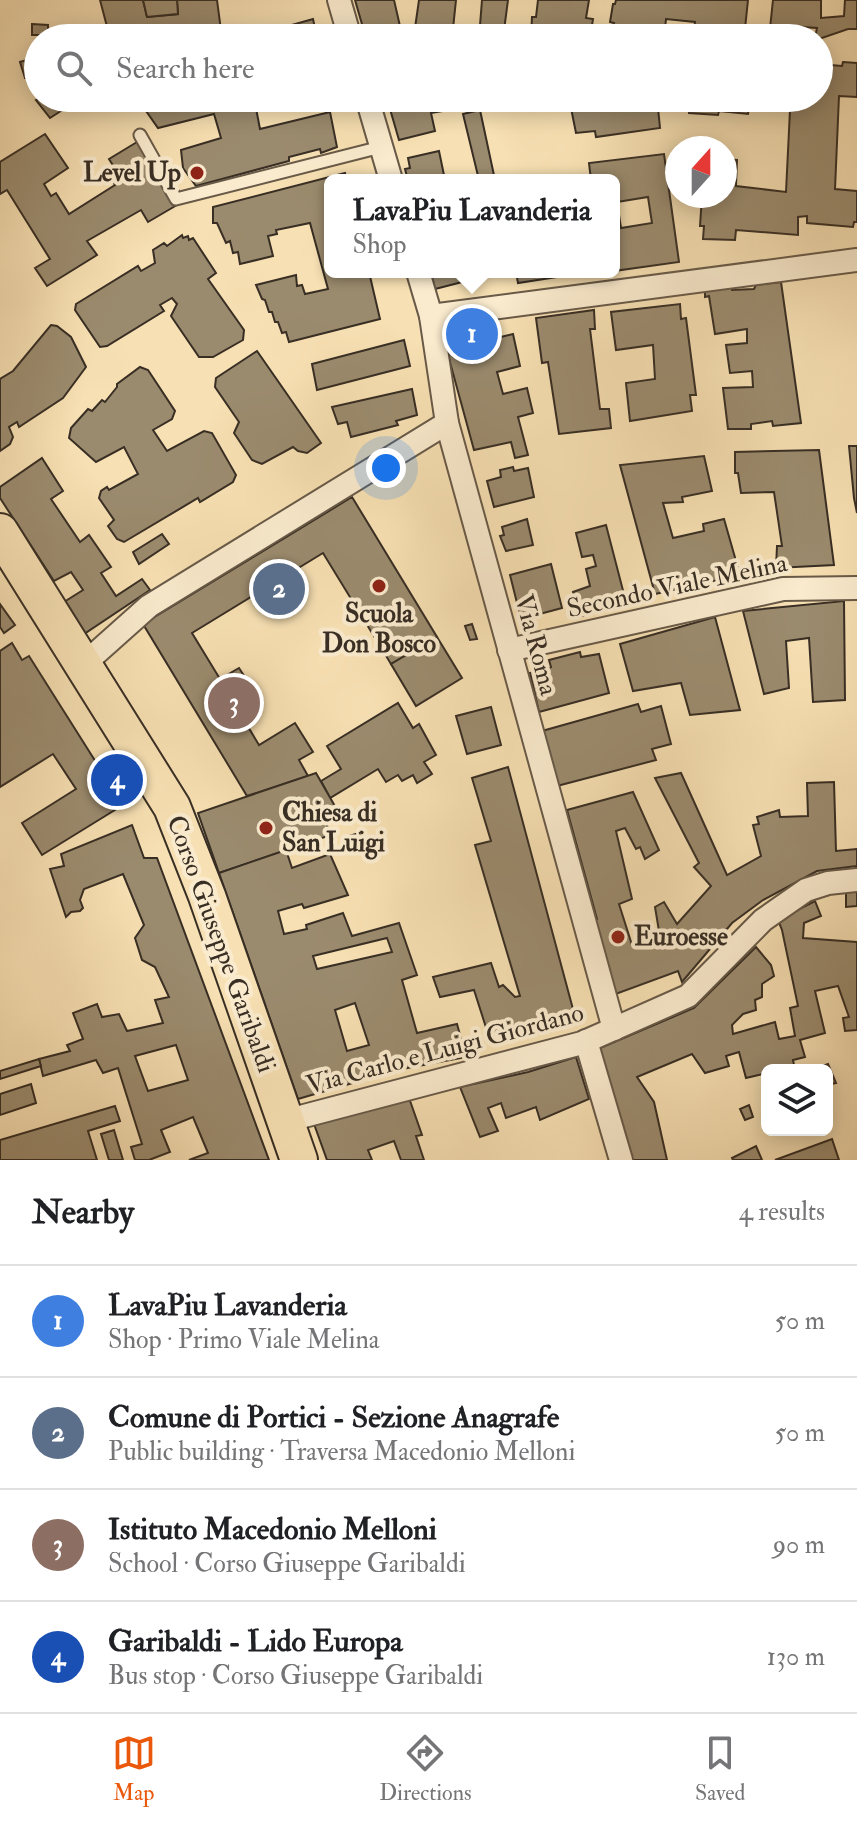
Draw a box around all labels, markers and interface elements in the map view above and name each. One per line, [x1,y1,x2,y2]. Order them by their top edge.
search box [24,24,833,112]
icon: search [52,46,96,90]
text: Search here [116,50,255,87]
north arrow [665,136,737,208]
place label: Level Up [83,157,181,190]
marker: Level Up [188,164,206,182]
popup [324,174,620,278]
text: LavaPiu Lavanderia [353,192,591,229]
text: Shop [353,229,406,261]
pin: 1 [446,304,498,364]
your location [366,448,406,488]
street label: Secondo Viale Melina [564,547,790,625]
pin: 2 [253,559,305,619]
marker: Scuola Don Bosco [370,577,388,595]
street label: Via Roma [507,591,565,699]
place label: Scuola Don Bosco [322,598,436,660]
pin: 3 [208,673,260,733]
pin: 4 [91,750,143,810]
place label: Chiesa di San Luigi [282,797,385,860]
street label: Corso Giuseppe Garibaldi [159,811,282,1077]
marker: Chiesa di San Luigi [257,819,275,837]
place label: Euroesse [634,921,728,953]
marker: Euroesse [609,928,627,946]
street label: Via Carlo e Luigi Giordano [303,997,587,1101]
map controls [761,1064,833,1136]
button: layers [761,1064,833,1136]
text: Nearby [32,1191,134,1234]
text: 4 results [739,1196,825,1228]
text: LavaPiu Lavanderia [108,1287,347,1324]
text: 1 [53,1305,63,1337]
text: 50 m [775,1305,825,1337]
text: Shop · Primo Viale Melina [108,1324,380,1356]
text: Comune di Portici - Sezione Anagrafe [108,1399,559,1436]
text: 2 [51,1417,65,1449]
text: 50 m [775,1417,825,1449]
text: Public building · Traversa Macedonio Melloni [108,1436,575,1468]
text: Istituto Macedonio Melloni [108,1511,437,1548]
text: 3 [53,1529,63,1561]
text: 90 m [773,1529,825,1561]
text: School · Corso Giuseppe Garibaldi [108,1548,466,1580]
text: Garibaldi - Lido Europa [108,1623,403,1660]
text: 4 [51,1641,65,1673]
text: 130 m [767,1641,825,1673]
text: Bus stop · Corso Giuseppe Garibaldi [108,1660,483,1692]
tab: Map [112,1731,156,1807]
tab: Directions [379,1731,472,1807]
tab: Saved [695,1731,745,1807]

